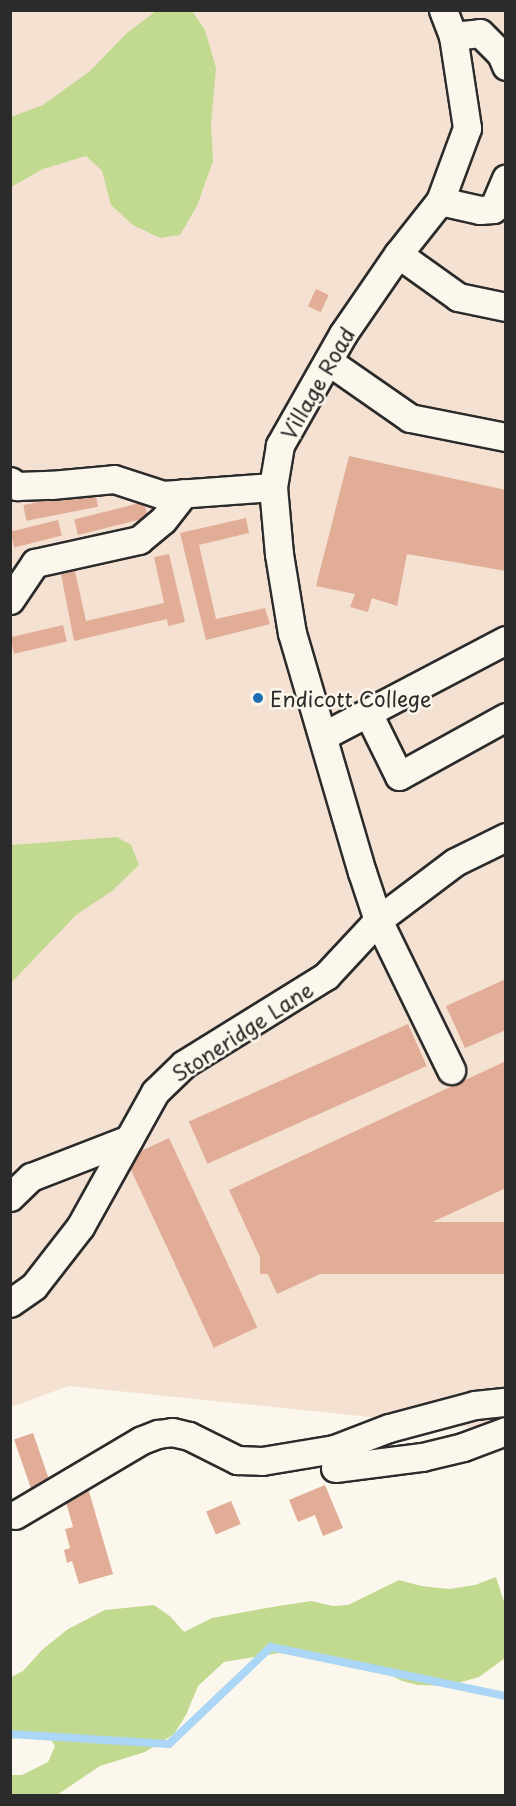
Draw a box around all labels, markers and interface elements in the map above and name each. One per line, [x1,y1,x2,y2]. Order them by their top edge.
street label: Village Road [275,323,359,443]
place label: Endicott College [270,685,433,711]
marker: Endicott College [251,691,265,705]
street label: Stoneridge Lane [167,976,317,1086]

